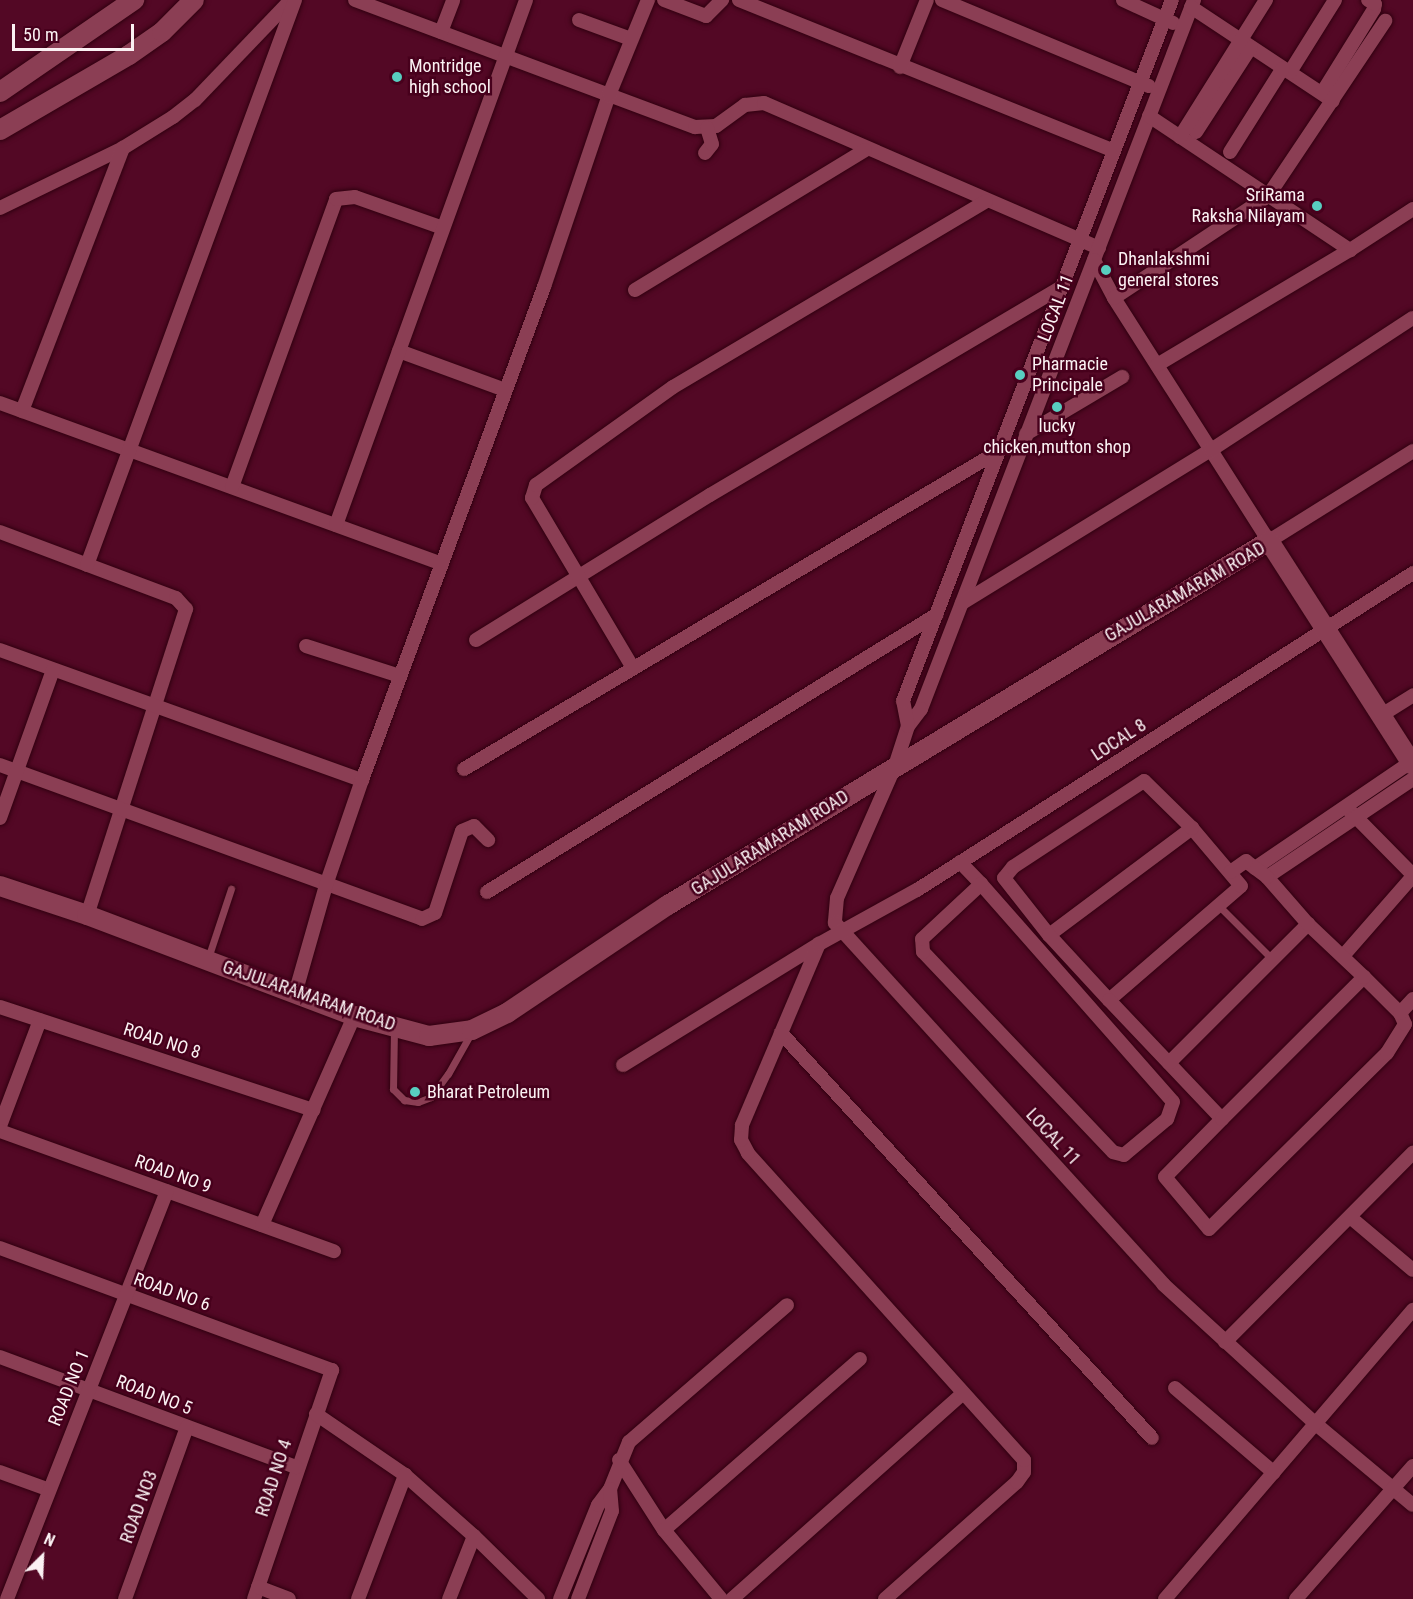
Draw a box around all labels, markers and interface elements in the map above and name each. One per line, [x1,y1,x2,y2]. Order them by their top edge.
scale bar [15,12,136,50]
text: 50 m [23,24,58,45]
place label: Montridge high school [409,56,491,98]
marker: Montridge high school [390,70,404,84]
place label: SriRama Raksha Nilayam [1192,185,1305,228]
marker: SriRama Raksha Nilayam [1310,199,1324,213]
place label: Dhanlakshmi general stores [1118,249,1219,292]
marker: Dhanlakshmi general stores [1099,263,1113,277]
street label: LOCAL 11 [1033,272,1079,344]
place label: Pharmacie Principale [1032,354,1108,397]
marker: Pharmacie Principale [1013,368,1027,382]
marker: lucky chicken,mutton shop [1050,400,1064,414]
place label: lucky chicken,mutton shop [983,416,1131,458]
street label: GAJULARAMARAM ROAD [1101,537,1269,647]
street label: LOCAL 8 [1088,714,1150,766]
street label: GAJULARAMARAM ROAD [687,786,853,900]
street label: GAJULARAMARAM ROAD [220,956,398,1036]
street label: ROAD NO 8 [121,1018,203,1064]
place label: Bharat Petroleum [427,1081,550,1103]
marker: Bharat Petroleum [408,1085,422,1099]
street label: LOCAL 11 [1021,1104,1085,1170]
street label: ROAD NO 9 [132,1150,214,1198]
street label: ROAD NO 6 [131,1268,213,1316]
street label: ROAD NO 1 [44,1347,94,1429]
street label: ROAD NO 5 [113,1371,195,1419]
street label: ROAD NO 4 [251,1437,297,1519]
street label: ROAD NO3 [116,1468,162,1546]
north arrow [12,1527,72,1587]
text: N [41,1529,58,1551]

